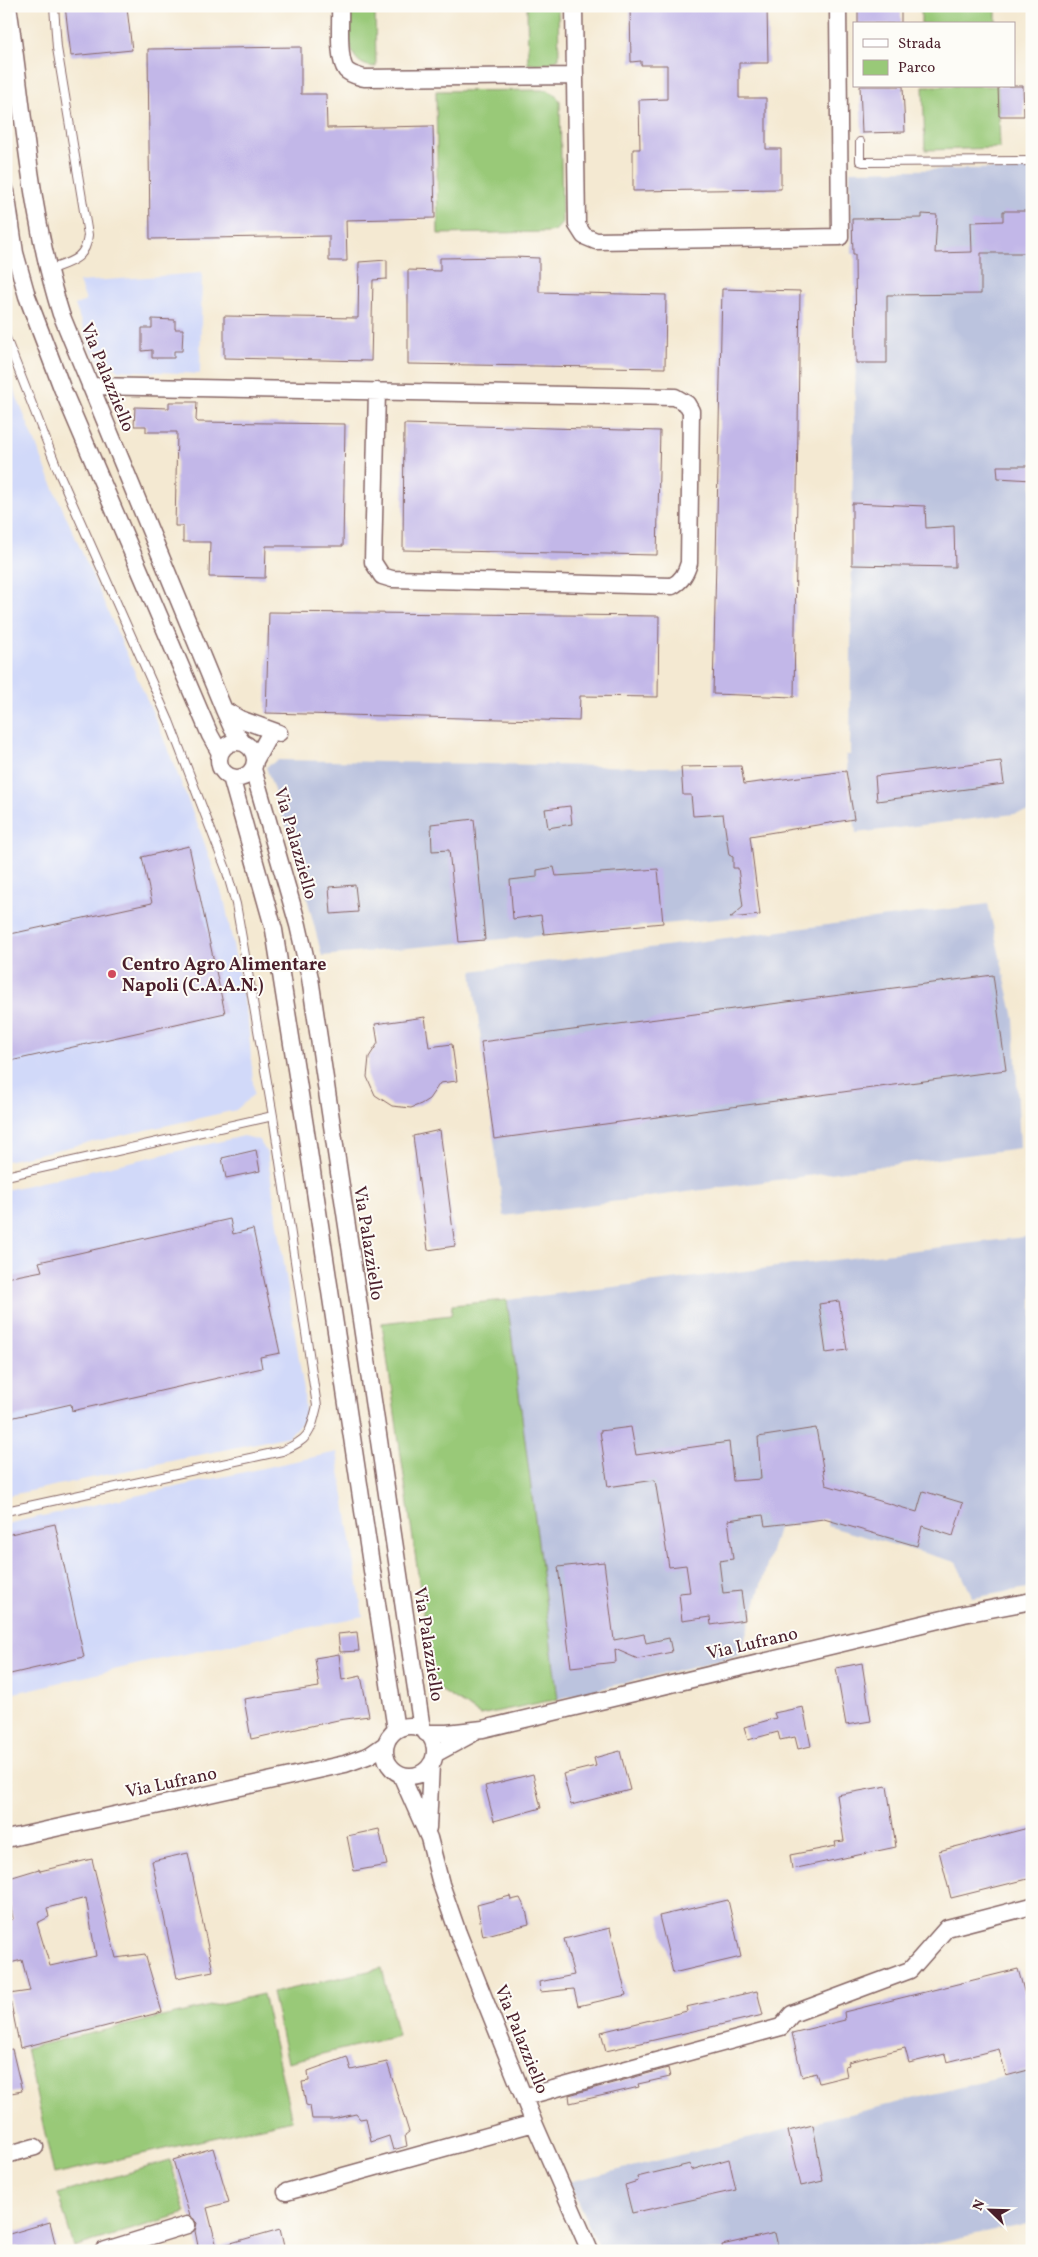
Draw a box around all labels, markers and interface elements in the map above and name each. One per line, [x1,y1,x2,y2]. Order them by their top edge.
legend [853,22,1016,88]
text: Strada [898,34,941,55]
text: Parco [898,58,935,79]
street label: Via Palazziello [73,319,140,436]
street label: Via Palazziello [267,784,322,902]
place label: Centro Agro Alimentare Napoli (C.A.A.N.) [122,953,327,999]
marker: Centro Agro Alimentare Napoli (C.A.A.N.) [106,968,118,980]
street label: Via Palazziello [346,1184,389,1302]
street label: Via Palazziello [406,1585,449,1703]
street label: Via Lufrano [704,1622,800,1667]
street label: Via Lufrano [123,1762,219,1805]
street label: Via Palazziello [487,1981,554,2098]
north arrow [966,2184,1016,2234]
text: N [969,2197,990,2214]

